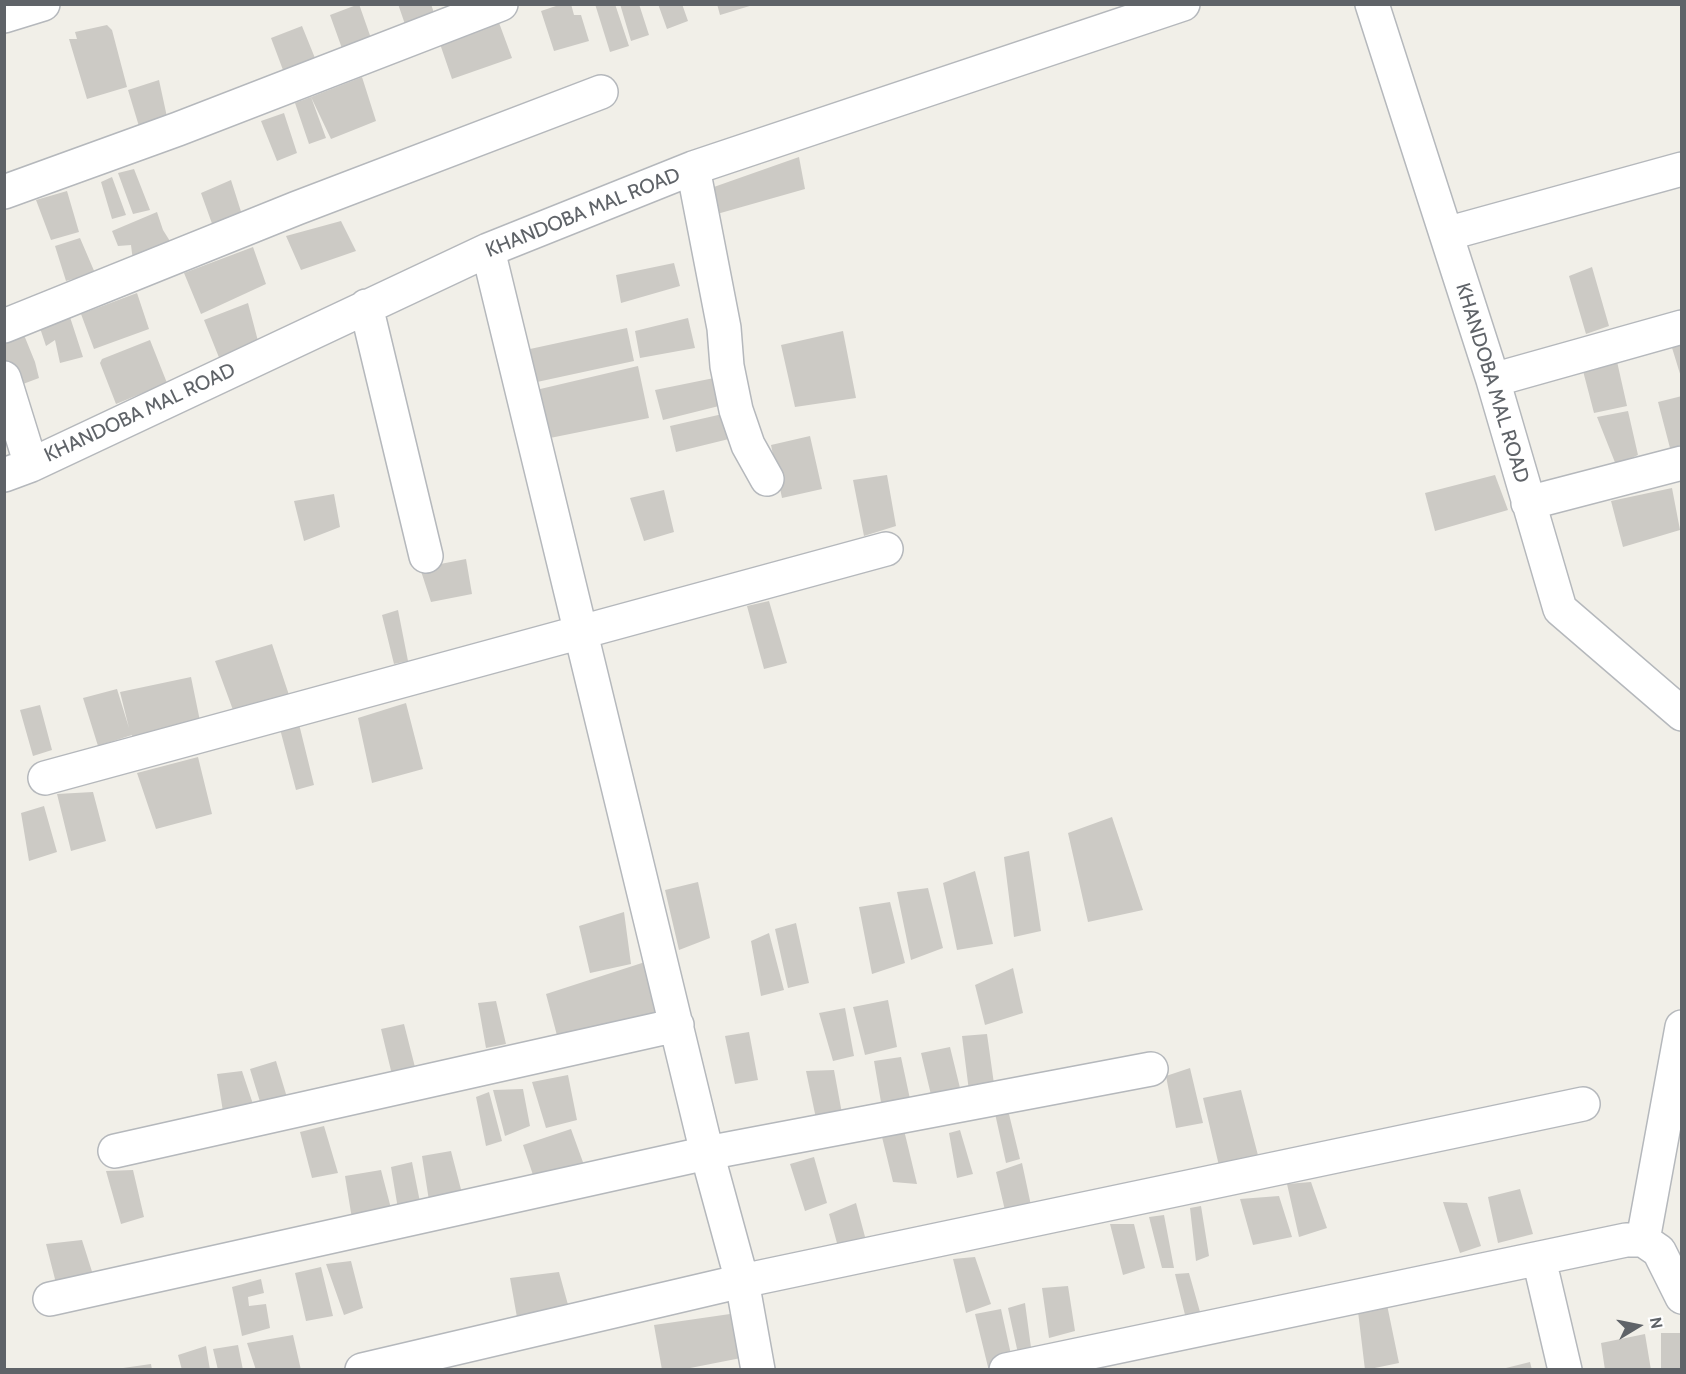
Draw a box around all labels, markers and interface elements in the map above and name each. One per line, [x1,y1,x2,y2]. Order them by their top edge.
street label: KHANDOBA MAL ROAD [482,163,684,263]
street label: KHANDOBA MAL ROAD [1450,280,1534,486]
street label: KHANDOBA MAL ROAD [41,358,239,468]
north arrow [1608,1296,1668,1356]
text: N [1646,1316,1667,1330]

